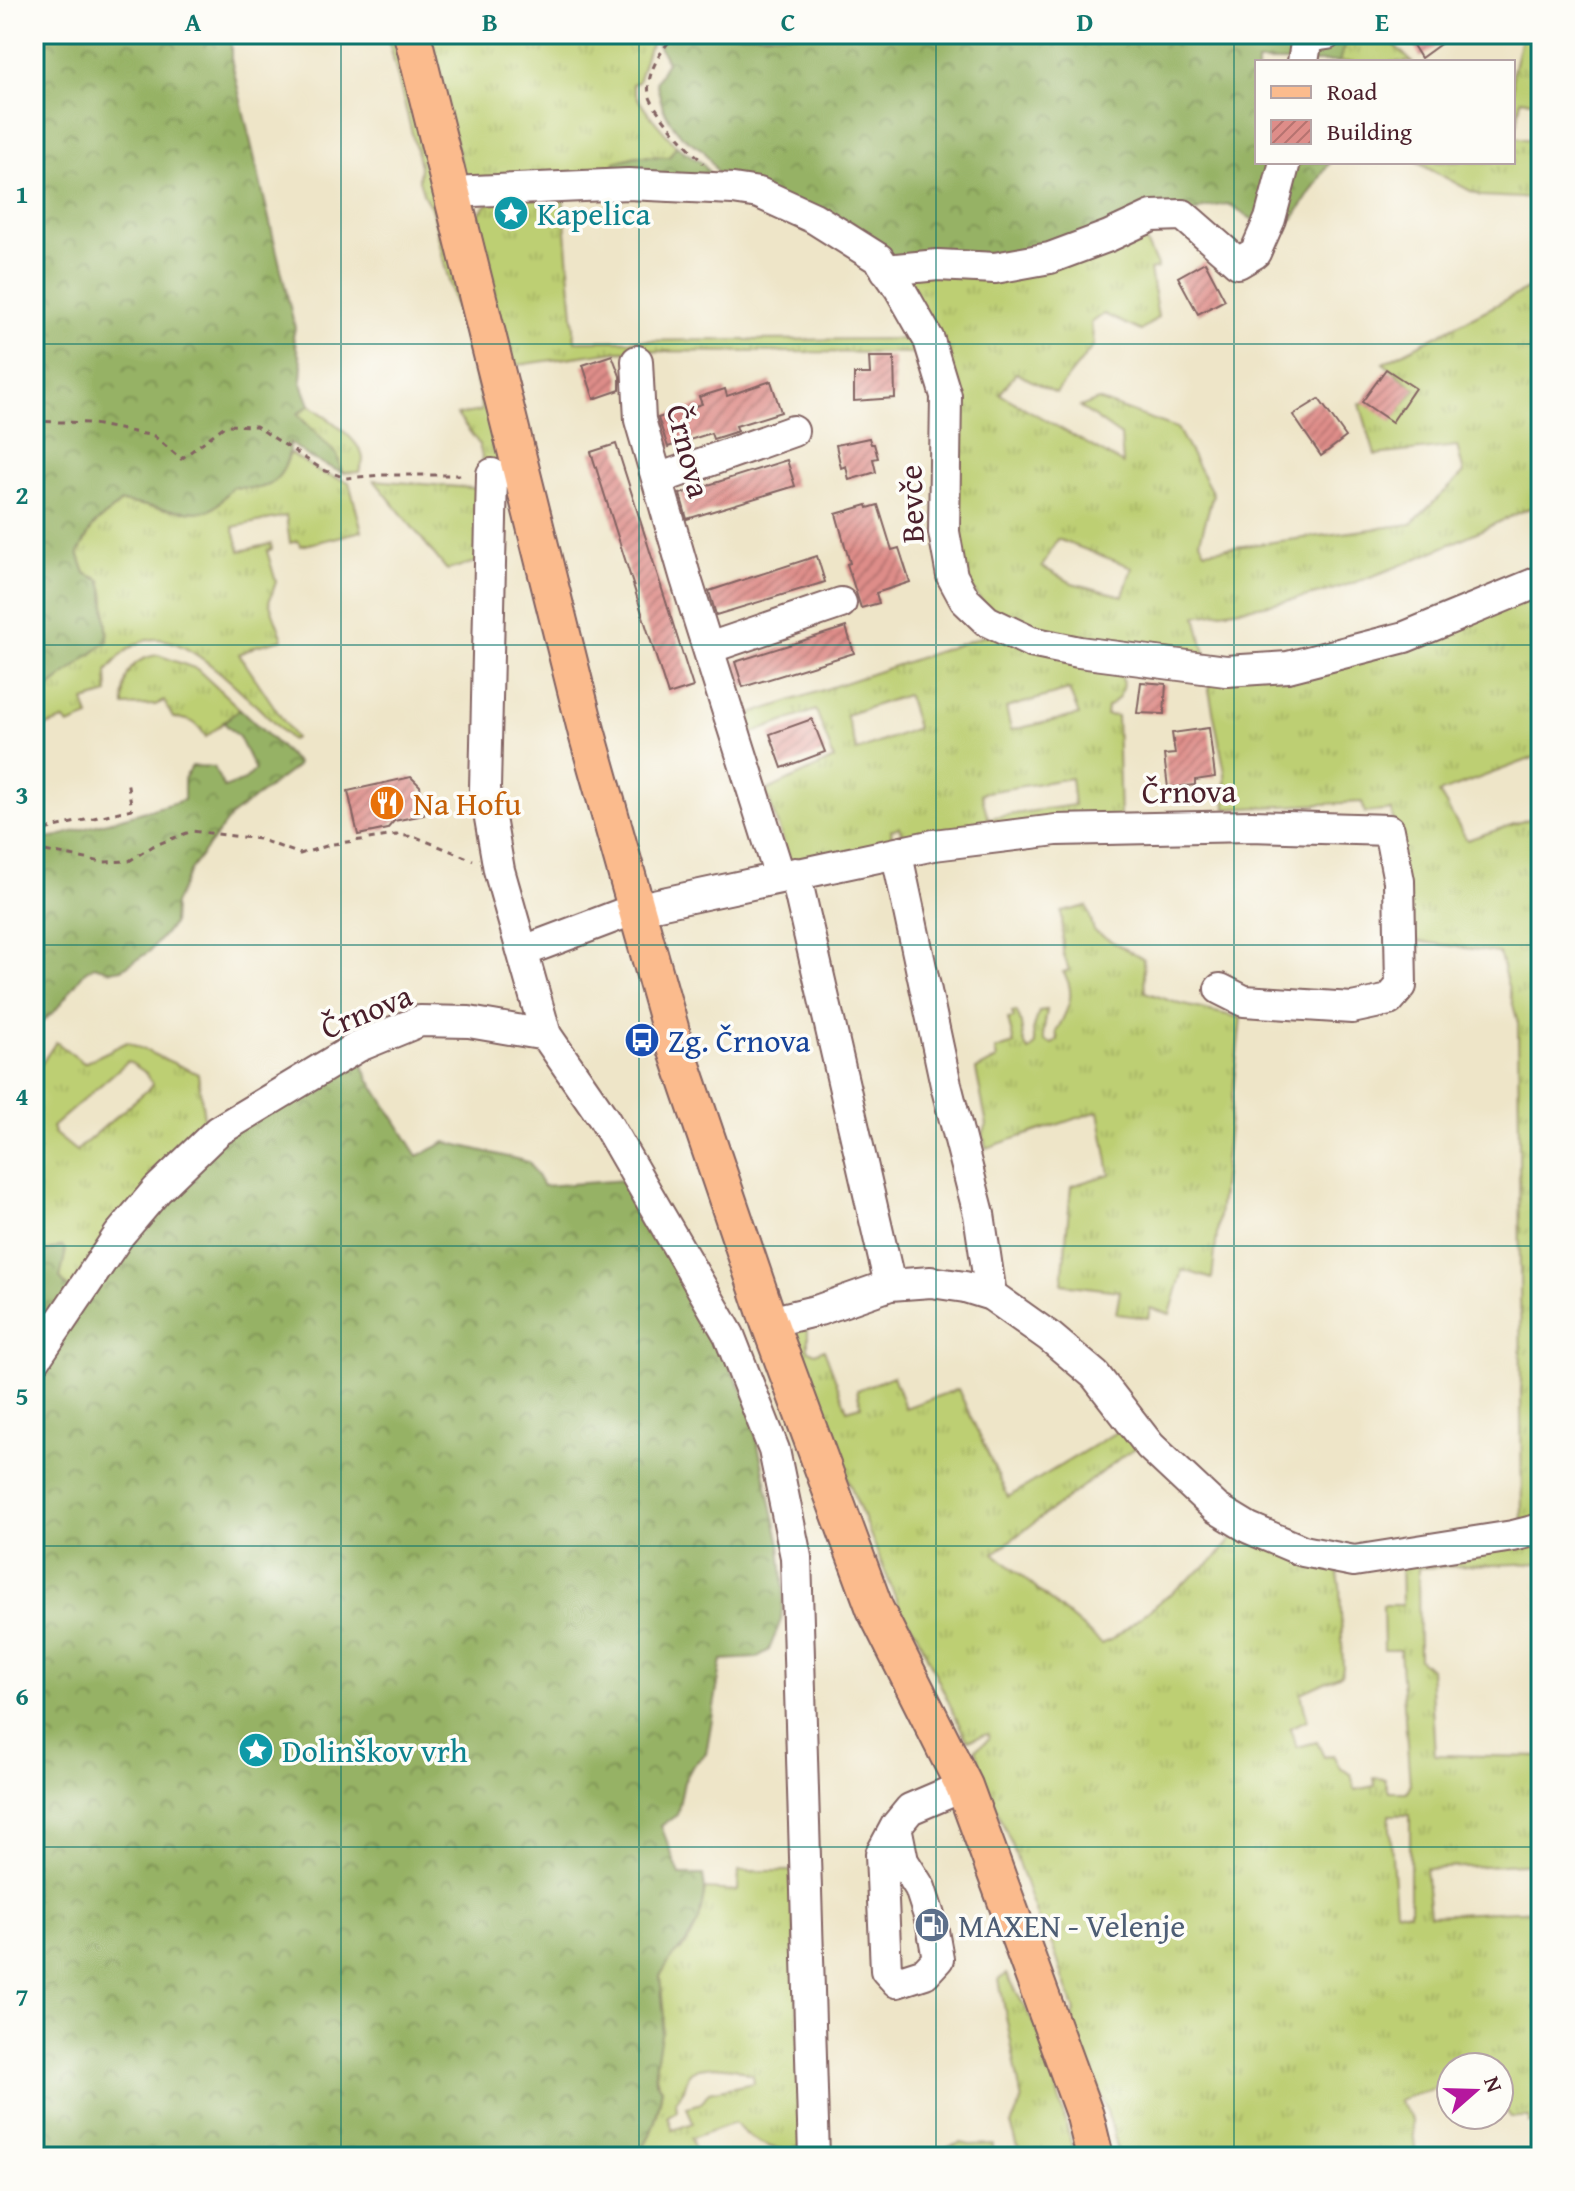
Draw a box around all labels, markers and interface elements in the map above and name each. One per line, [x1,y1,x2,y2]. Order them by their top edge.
text: A [185,2,202,41]
text: B [482,2,498,41]
text: C [781,2,795,41]
text: D [1077,2,1093,41]
text: E [1375,2,1389,41]
legend [1255,60,1515,164]
text: Road [1327,74,1377,109]
text: Building [1327,114,1412,149]
text: 1 [15,174,29,213]
place label: Kapelica [537,190,651,237]
place icon: Kapelica [492,194,530,232]
street label: Črnova [655,399,723,503]
street label: Bevče [886,464,936,544]
text: 2 [15,475,29,514]
street label: Črnova [1141,767,1237,815]
text: 3 [15,775,29,814]
place label: Na Hofu [413,780,522,827]
restaurant icon: Na Hofu [368,784,406,822]
street label: Črnova [313,971,419,1051]
place label: Zg. Črnova [668,1017,810,1064]
bus stop icon: Zg. Črnova [623,1021,661,1059]
text: 4 [15,1076,29,1115]
text: 5 [15,1376,29,1415]
text: 6 [15,1676,29,1715]
place label: Dolinškov vrh [282,1727,468,1774]
place icon: Dolinškov vrh [237,1731,275,1769]
place label: MAXEN - Velenje [958,1902,1185,1949]
fuel station icon: MAXEN - Velenje [913,1906,951,1944]
text: 7 [15,1977,29,2016]
north arrow [1435,2051,1515,2131]
text: N [1476,2072,1511,2097]

